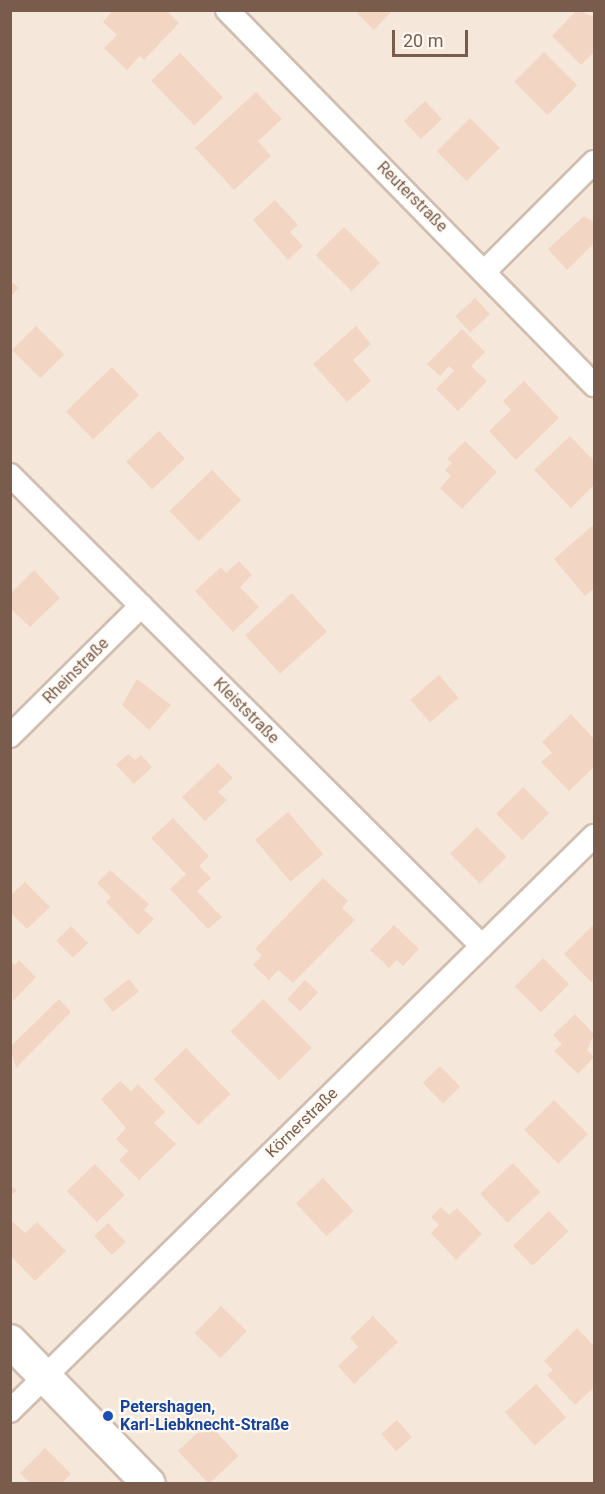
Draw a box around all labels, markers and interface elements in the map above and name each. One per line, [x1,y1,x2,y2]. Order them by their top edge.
scale bar [395,18,472,56]
text: 20 m [403,30,443,51]
street label: Reuterstraße [373,158,451,236]
street label: Rheinstraße [39,634,113,708]
street label: Kleiststraße [209,674,283,748]
street label: Körnerstraße [262,1084,342,1162]
place label: Petershagen, Karl-Liebknecht-Straße [120,1397,289,1435]
marker: Petershagen, Karl-Liebknecht-Straße [101,1409,115,1423]

